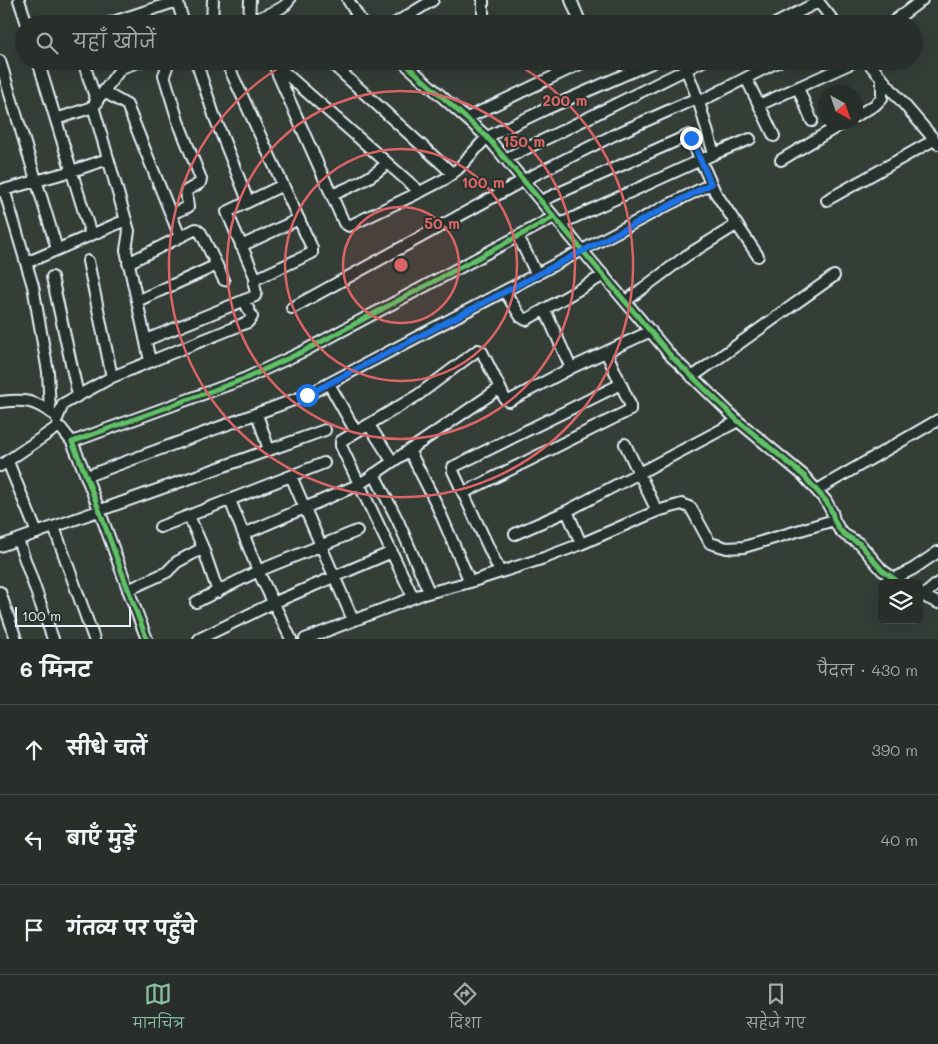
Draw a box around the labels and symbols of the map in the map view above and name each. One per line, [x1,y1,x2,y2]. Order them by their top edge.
north arrow [818,85,863,130]
text: 200 m [543,90,588,110]
route end [680,127,703,150]
text: 150 m [503,131,545,151]
text: 100 m [461,172,505,192]
text: 50 m [424,213,460,233]
centre of rings [392,256,410,274]
route start [296,384,319,407]
scale bar [15,604,131,627]

